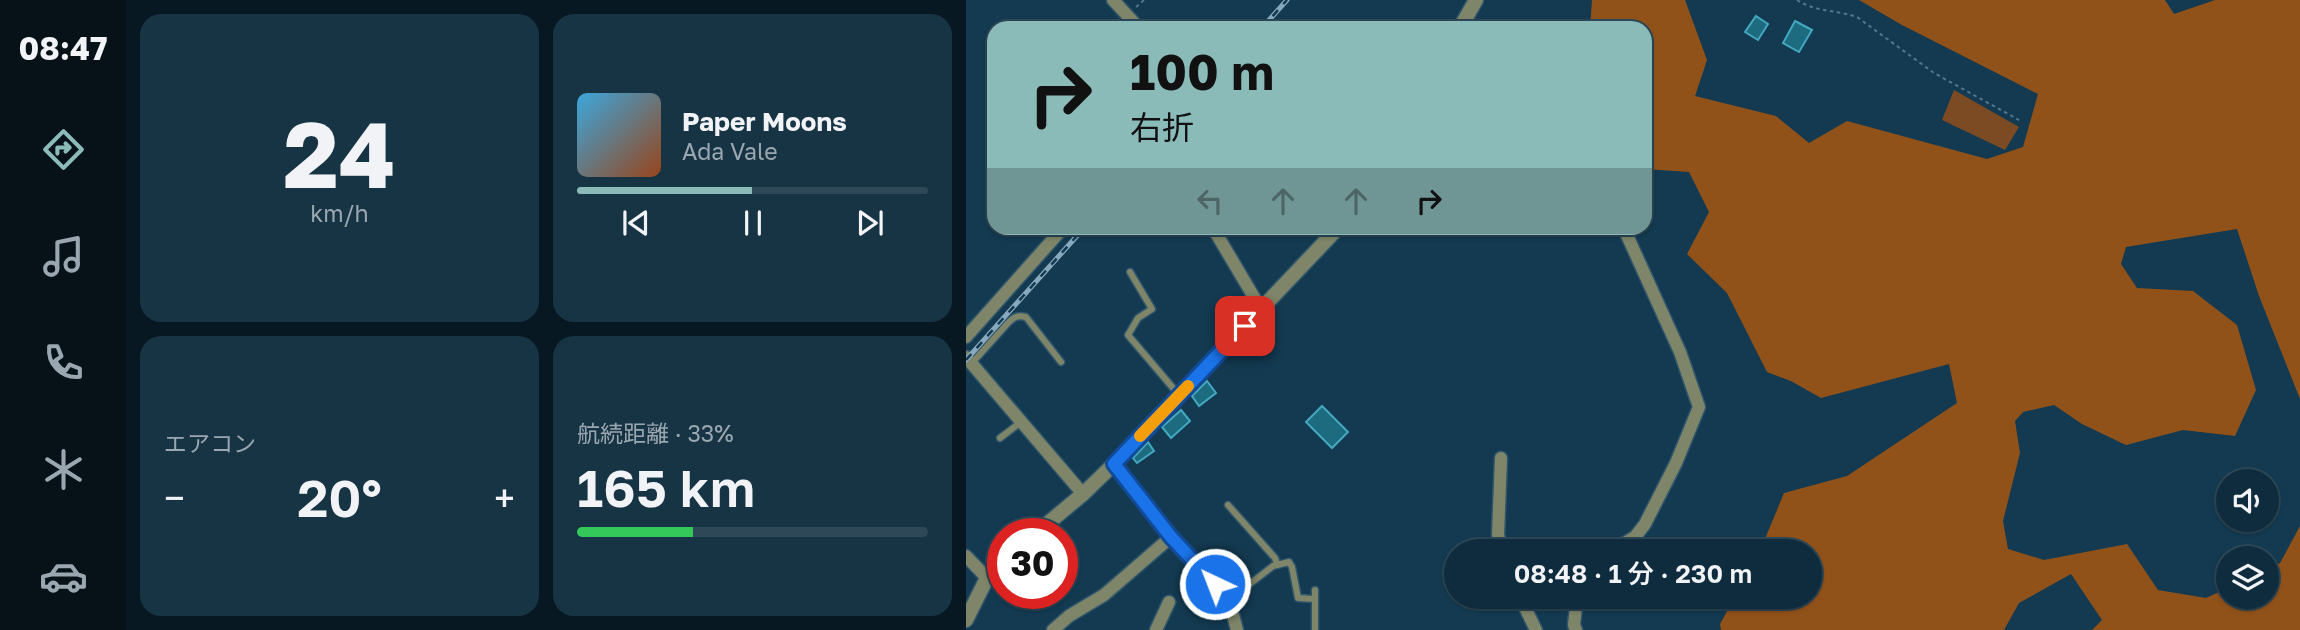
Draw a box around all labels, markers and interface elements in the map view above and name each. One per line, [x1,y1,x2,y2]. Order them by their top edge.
text: 08:47 [19,29,107,67]
text: 100 m [1130,42,1274,101]
icon: right [1015,49,1106,140]
text: 24 [283,99,396,208]
text: Paper Moons [682,106,847,137]
text: 右折 [1130,108,1194,146]
icon: directions [39,125,88,174]
text: Ada Vale [682,137,778,165]
icon: left [1191,182,1229,220]
icon: ahead [1264,182,1302,220]
icon: ahead [1337,182,1375,220]
icon: right [1410,182,1448,220]
text: km/h [310,199,369,227]
icon: previous [617,204,655,242]
icon: pause [734,204,772,242]
icon: next [851,204,889,242]
icon: music [39,232,88,281]
pin [1215,296,1275,356]
icon: arrive [1226,307,1264,345]
icon: phone [39,338,88,387]
text: 航続距離 · 33% [577,419,734,447]
text: エアコン [164,429,256,457]
icon: climate [39,445,88,494]
text: 165 km [577,456,755,518]
text: 20° [297,466,382,528]
map controls [2216,469,2279,609]
button: sound [2216,469,2279,532]
text: − [164,475,185,520]
text: + [494,475,515,520]
speed limit sign: 30 [987,518,1078,609]
button: layers [2216,546,2279,609]
position arrow [1178,547,1252,621]
icon: car [39,552,88,601]
text: 08:48 · 1 分 · 230 m [1514,558,1752,589]

